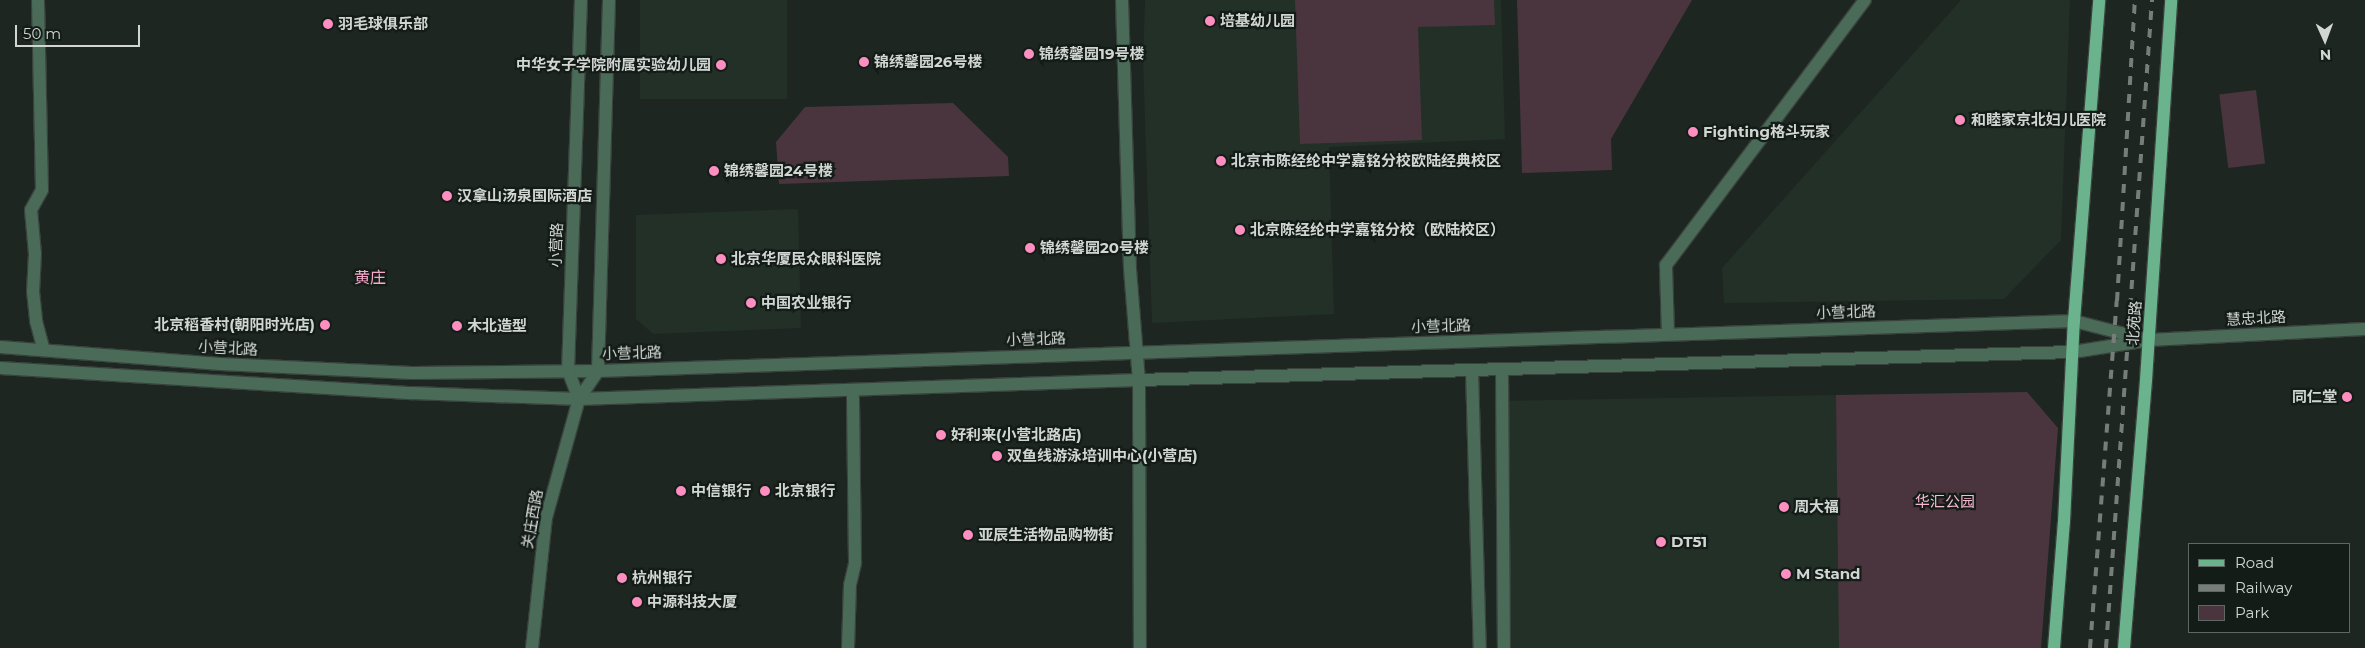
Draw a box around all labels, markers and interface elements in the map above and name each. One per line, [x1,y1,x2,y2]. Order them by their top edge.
place label: 培基幼儿园 [1220,12,1295,30]
scale bar [18,15,142,47]
place label: 羽毛球俱乐部 [338,15,428,33]
marker: 培基幼儿园 [1204,15,1216,27]
north arrow [2300,15,2350,65]
marker: 羽毛球俱乐部 [322,18,334,30]
text: 50 m [23,24,61,43]
place label: 锦绣馨园19号楼 [1039,45,1144,63]
text: N [2320,46,2331,64]
marker: 锦绣馨园19号楼 [1023,48,1035,60]
place label: 锦绣馨园26号楼 [874,53,982,71]
place label: 中华女子学院附属实验幼儿园 [516,56,711,74]
marker: 锦绣馨园26号楼 [858,56,870,68]
marker: 中华女子学院附属实验幼儿园 [715,59,727,71]
place label: 和睦家京北妇儿医院 [1971,111,2106,129]
marker: 和睦家京北妇儿医院 [1953,113,1967,127]
place label: Fighting格斗玩家 [1703,123,1830,141]
marker: Fighting格斗玩家 [1687,126,1699,138]
place label: 北京市陈经纶中学嘉铭分校欧陆经典校区 [1231,152,1501,170]
marker: 北京市陈经纶中学嘉铭分校欧陆经典校区 [1215,155,1227,167]
place label: 锦绣馨园24号楼 [724,162,833,180]
marker: 锦绣馨园24号楼 [708,165,720,177]
place label: 汉拿山汤泉国际酒店 [457,187,592,205]
marker: 汉拿山汤泉国际酒店 [441,190,453,202]
place label: 北京陈经纶中学嘉铭分校（欧陆校区） [1250,221,1505,239]
street label: 小营路 [546,222,566,268]
marker: 北京陈经纶中学嘉铭分校（欧陆校区） [1234,224,1246,236]
place label: 锦绣馨园20号楼 [1040,239,1149,257]
marker: 锦绣馨园20号楼 [1024,242,1036,254]
place label: 北京华厦民众眼科医院 [731,250,881,268]
marker: 北京华厦民众眼科医院 [715,253,727,265]
district label: 黄庄 [354,268,386,288]
place label: 中国农业银行 [761,294,851,312]
marker: 中国农业银行 [745,297,757,309]
street label: 北苑路 [2123,300,2145,346]
street label: 小营北路 [1816,302,1876,322]
street label: 慧忠北路 [2226,307,2286,329]
place label: 北京稻香村(朝阳时光店) [154,316,315,334]
street label: 小营北路 [1411,316,1471,336]
place label: 木北造型 [467,317,527,335]
marker: 北京稻香村(朝阳时光店) [319,319,331,331]
marker: 木北造型 [451,320,463,332]
street label: 小营北路 [1006,329,1066,349]
street label: 小营北路 [198,337,258,359]
street label: 小营北路 [602,343,662,363]
place label: 同仁堂 [2292,388,2337,406]
marker: 同仁堂 [2341,391,2353,403]
place label: 好利来(小营北路店) [951,426,1082,444]
marker: 好利来(小营北路店) [935,429,947,441]
place label: 双鱼线游泳培训中心(小营店) [1007,447,1198,465]
marker: 双鱼线游泳培训中心(小营店) [991,450,1003,462]
place label: 中信银行 [691,482,751,500]
place label: 北京银行 [775,482,835,500]
marker: 中信银行 [675,485,687,497]
marker: 北京银行 [759,485,771,497]
street label: 关庄西路 [518,488,546,550]
park label: 华汇公园 [1915,493,1975,511]
place label: 周大福 [1794,498,1839,516]
marker: 周大福 [1778,501,1790,513]
place label: 亚辰生活物品购物街 [978,526,1113,544]
marker: 亚辰生活物品购物街 [962,529,974,541]
place label: DT51 [1671,533,1707,551]
marker: DT51 [1655,536,1667,548]
legend [2188,543,2350,633]
text: Road [2235,553,2274,572]
place label: M Stand [1796,565,1860,583]
marker: M Stand [1780,568,1792,580]
place label: 杭州银行 [632,569,692,587]
marker: 杭州银行 [616,572,628,584]
text: Railway [2235,578,2292,597]
place label: 中源科技大厦 [647,593,737,611]
marker: 中源科技大厦 [631,596,643,608]
text: Park [2235,603,2269,622]

